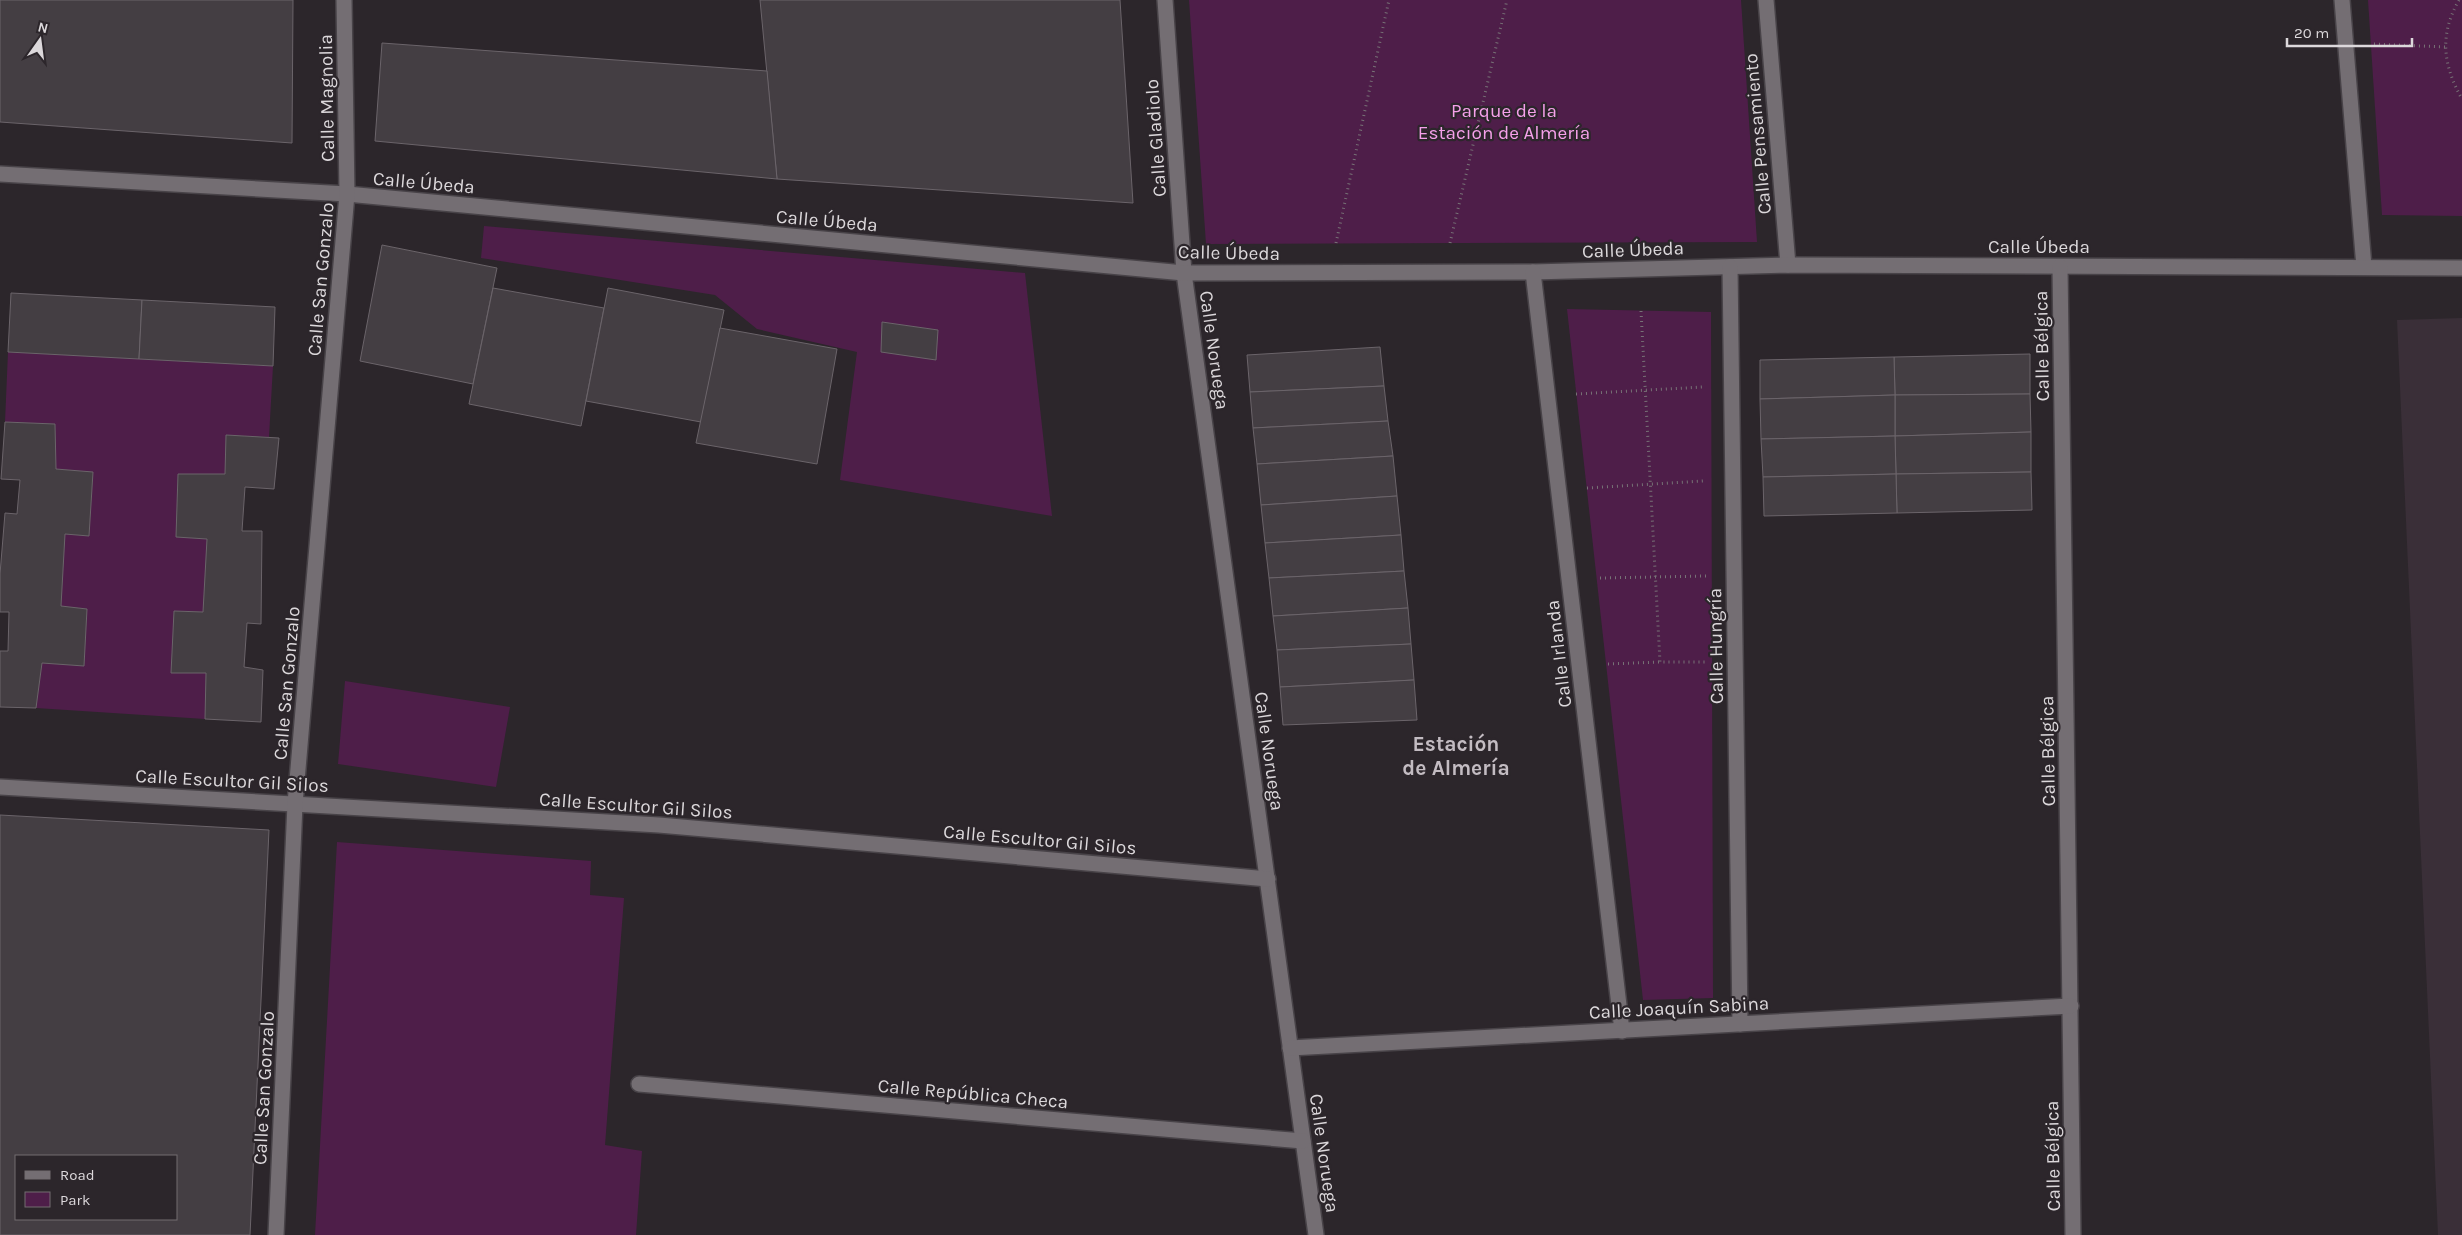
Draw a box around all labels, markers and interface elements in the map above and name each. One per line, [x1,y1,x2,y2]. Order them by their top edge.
north arrow [15,15,65,65]
scale bar [2287,15,2412,47]
text: N [36,18,50,37]
text: 20 m [2294,24,2329,42]
street label: Calle Magnolia [315,34,339,162]
street label: Calle Pensamiento [1740,53,1776,215]
street label: Calle Gladiolo [1141,78,1171,198]
park label: Parque de la Estación de Almería [1418,100,1590,144]
street label: Calle Úbeda [372,167,476,198]
street label: Calle San Gonzalo [303,201,339,357]
street label: Calle Úbeda [775,205,879,236]
street label: Calle Úbeda [1988,235,2090,258]
street label: Calle Úbeda [1582,236,1684,263]
street label: Calle Úbeda [1178,240,1280,265]
street label: Calle Noruega [1195,289,1233,411]
street label: Calle Bélgica [2030,291,2054,401]
street label: Calle Hungría [1704,588,1728,704]
street label: Calle Irlanda [1541,599,1577,709]
street label: Calle San Gonzalo [269,605,305,761]
street label: Calle Noruega [1250,690,1288,812]
street label: Calle Bélgica [2036,696,2060,806]
district label: Estación de Almería [1402,732,1510,780]
street label: Calle Escultor Gil Silos [135,765,329,797]
street label: Calle Escultor Gil Silos [539,788,733,824]
street label: Calle Escultor Gil Silos [942,821,1137,859]
street label: Calle Joaquín Sabina [1588,992,1770,1024]
street label: Calle San Gonzalo [249,1010,279,1166]
street label: Calle República Checa [877,1075,1069,1113]
street label: Calle Noruega [1305,1092,1343,1214]
street label: Calle Bélgica [2041,1101,2065,1211]
legend [15,1155,178,1220]
text: Road [60,1166,95,1184]
text: Park [60,1191,90,1209]

